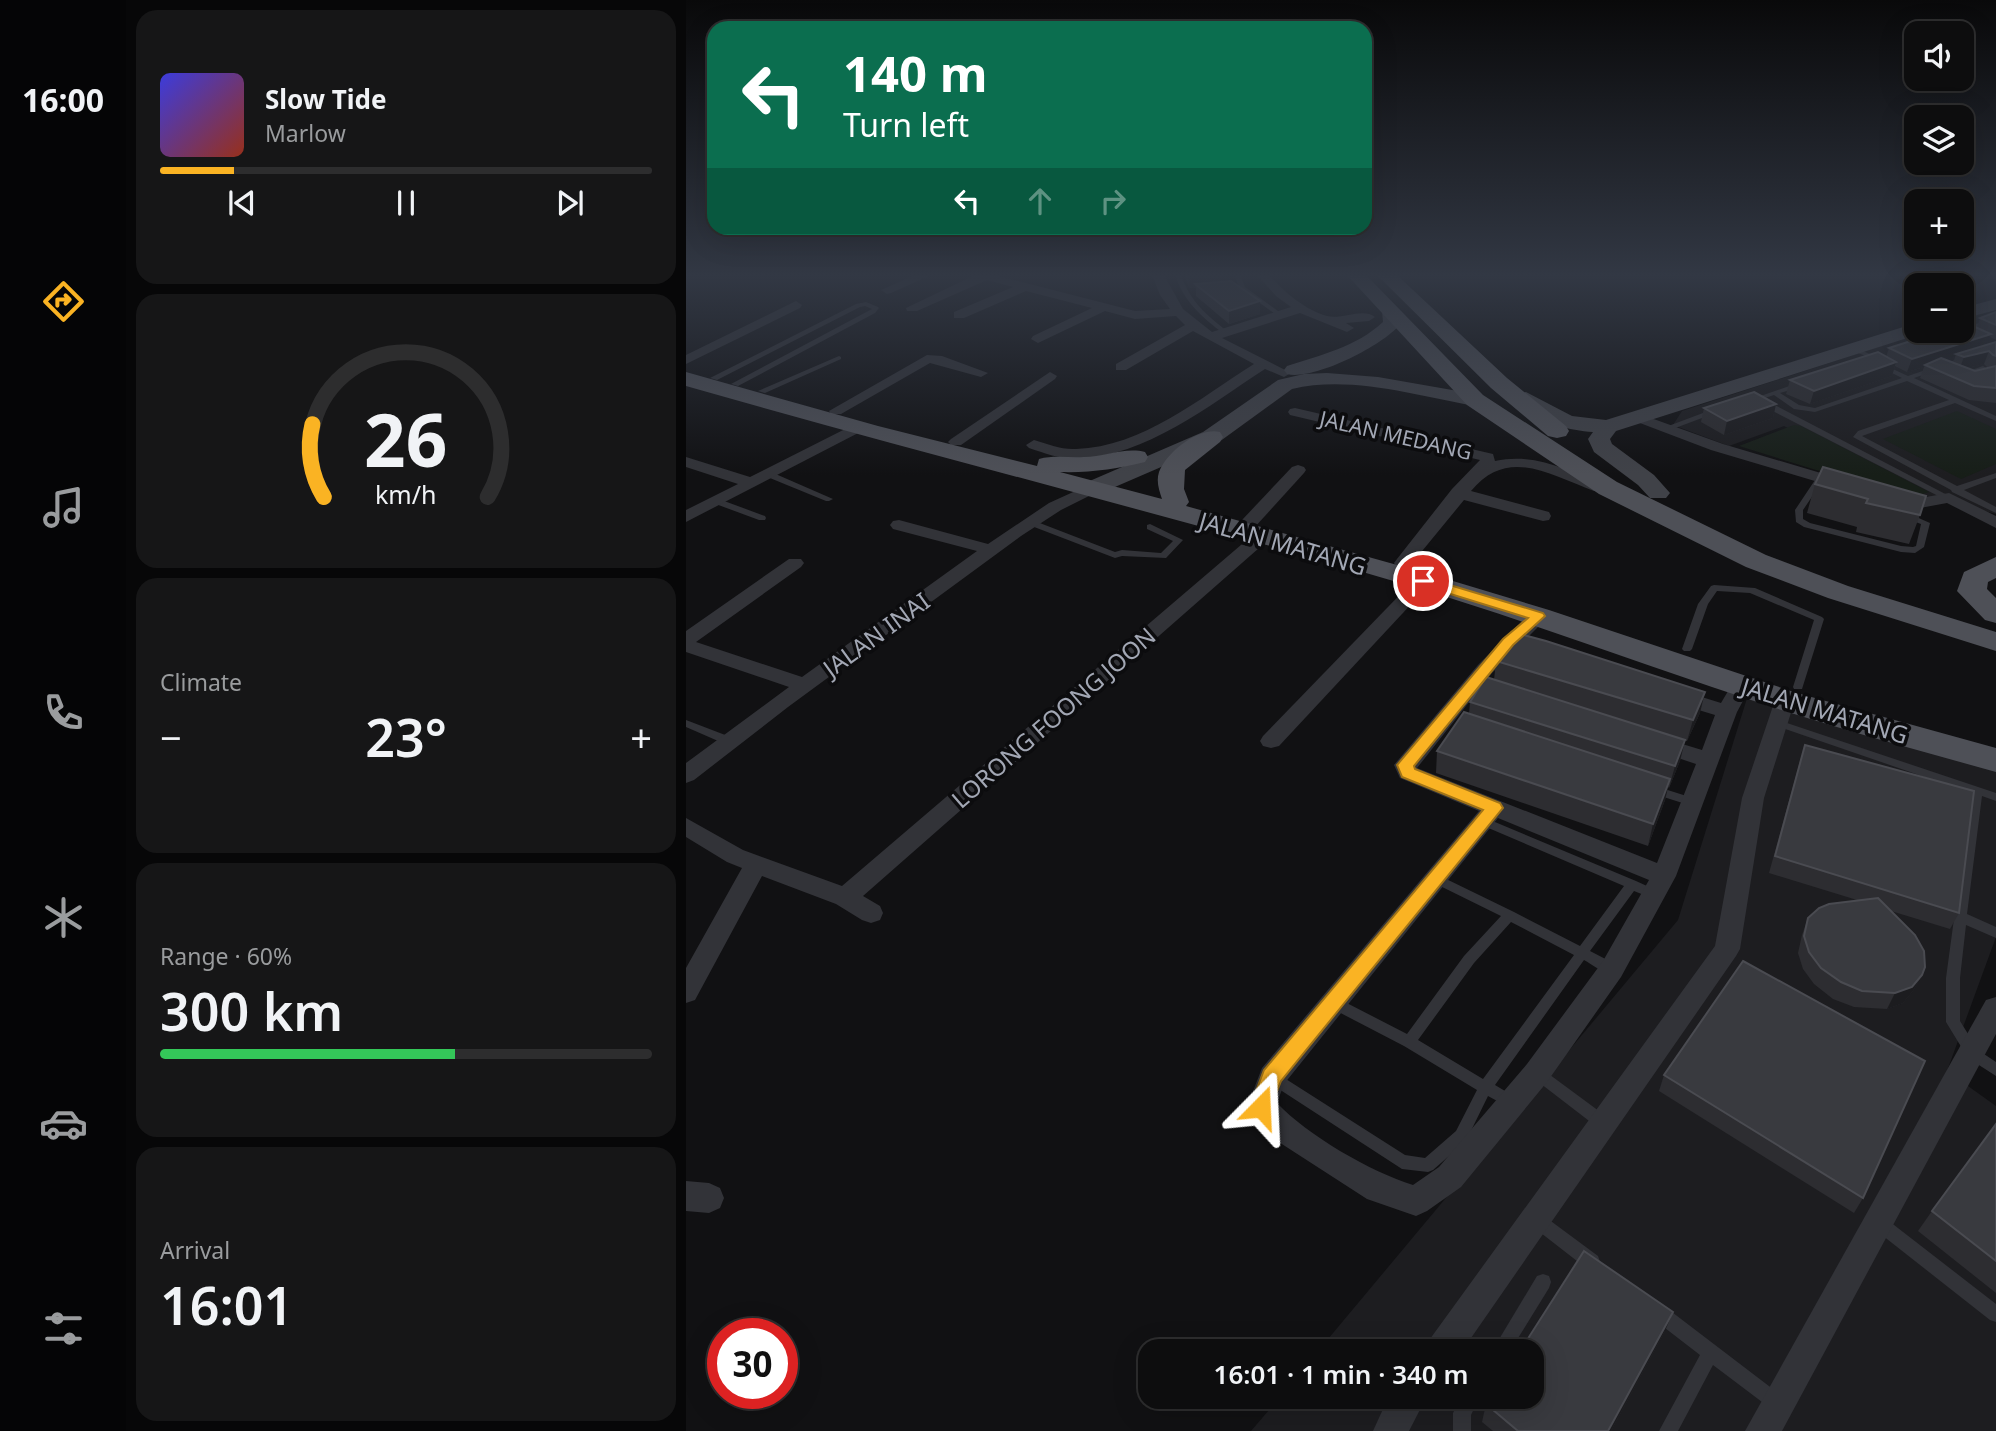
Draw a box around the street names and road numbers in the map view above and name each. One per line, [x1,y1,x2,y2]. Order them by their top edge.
street label: JALAN MEDANG [1315,403,1475,466]
street label: JALAN MATANG [1194,503,1370,583]
street label: JALAN INAI [814,584,936,685]
street label: LORONG FOONG JOON [944,619,1162,815]
street label: JALAN MATANG [1736,668,1912,751]

